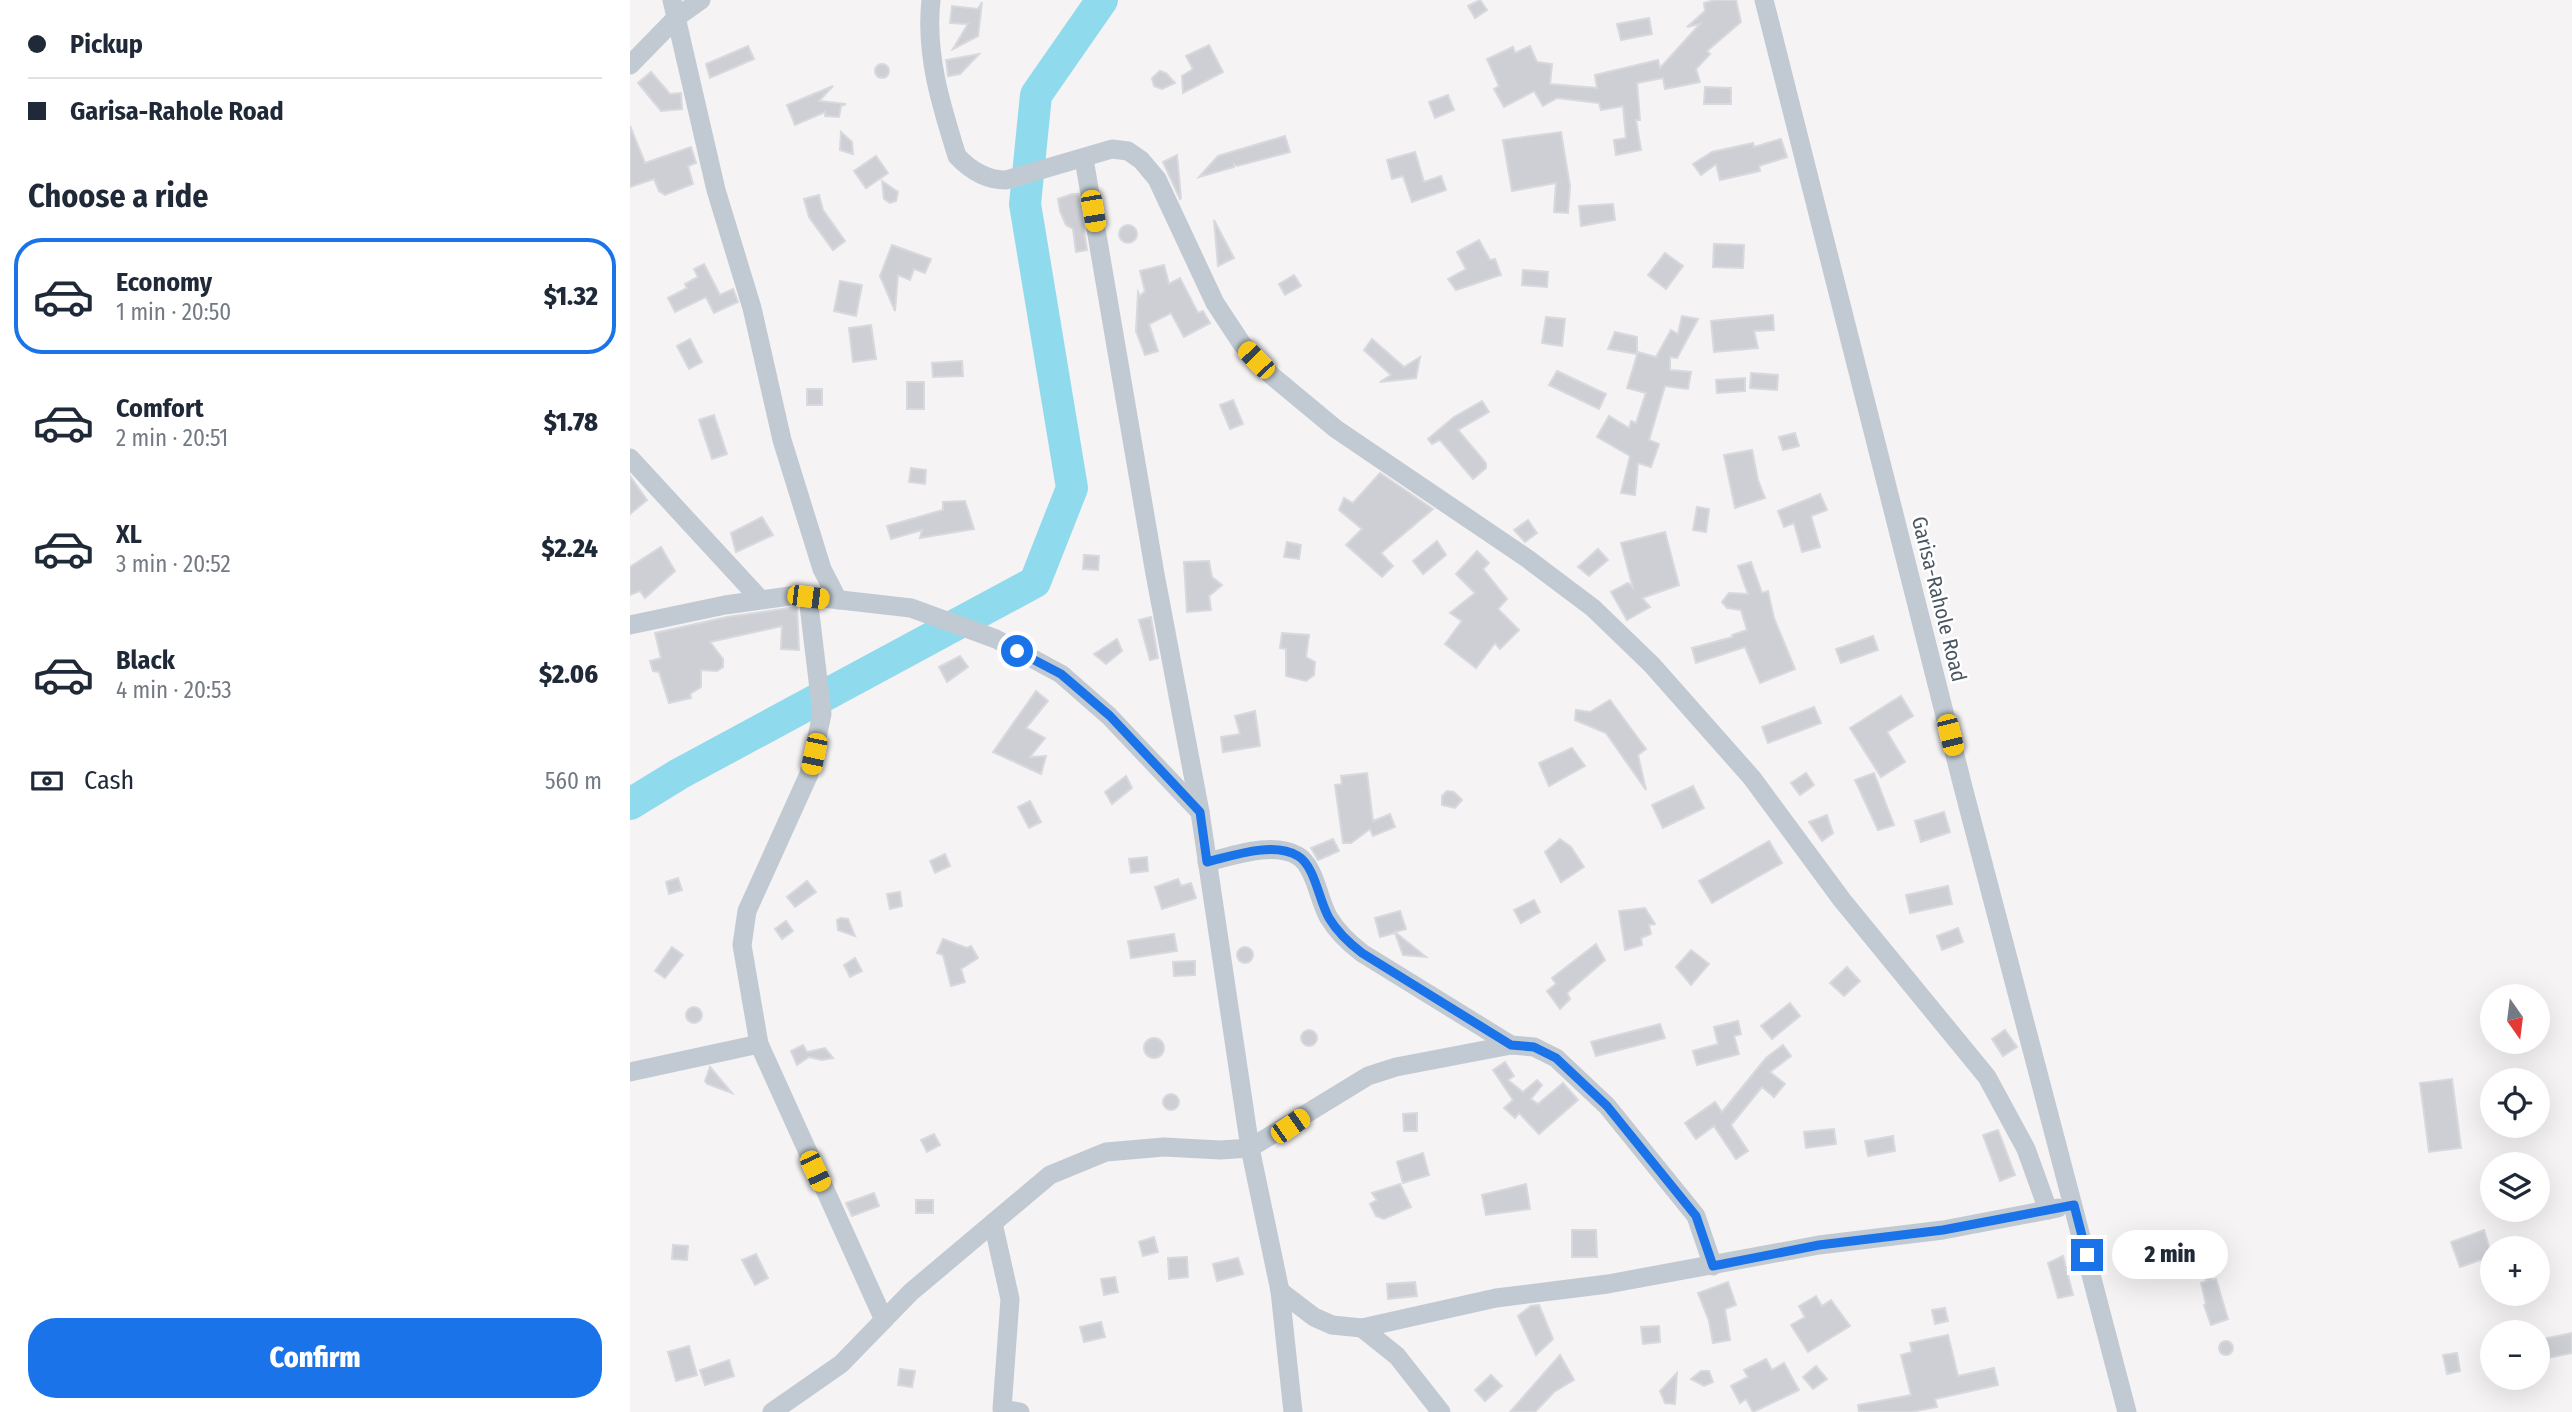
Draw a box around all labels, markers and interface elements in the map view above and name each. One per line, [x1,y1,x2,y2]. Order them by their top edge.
text: Pickup [70,29,143,60]
text: Garisa-Rahole Road [70,96,284,127]
text: Choose a ride [28,177,209,215]
car [1080,188,1107,234]
icon: car [32,265,95,328]
text: Economy [116,267,212,298]
text: $1.32 [544,281,598,312]
text: 1 min · 20:50 [116,298,231,326]
car [1234,338,1279,382]
icon: car [32,391,95,454]
text: Comfort [116,393,204,424]
text: $1.78 [544,407,598,438]
text: 2 min · 20:51 [116,424,228,452]
street label: Garisa-Rahole Road [1906,514,1972,684]
icon: car [32,517,95,580]
text: XL [116,519,142,550]
text: $2.24 [542,533,598,564]
text: 3 min · 20:52 [116,550,231,578]
car [786,584,831,610]
route start [1001,635,1033,667]
icon: car [32,643,95,706]
text: Black [116,645,175,676]
text: $2.06 [539,659,598,690]
text: 4 min · 20:53 [116,676,232,704]
car [1935,712,1966,758]
car [800,731,829,777]
icon: cash [28,762,66,800]
text: Cash [84,765,134,796]
text: 560 m [545,767,602,795]
north arrow [2480,984,2550,1054]
map controls [2480,984,2550,1390]
button: locate [2480,1068,2550,1138]
car [1267,1105,1314,1147]
car [797,1148,834,1194]
button: layers [2480,1152,2550,1222]
callout: 2 min [2112,1230,2227,1280]
button: + [2480,1236,2550,1306]
route end [2071,1239,2103,1271]
text: 2 min [2145,1240,2195,1268]
button: Confirm [28,1318,602,1398]
button: − [2480,1320,2550,1390]

